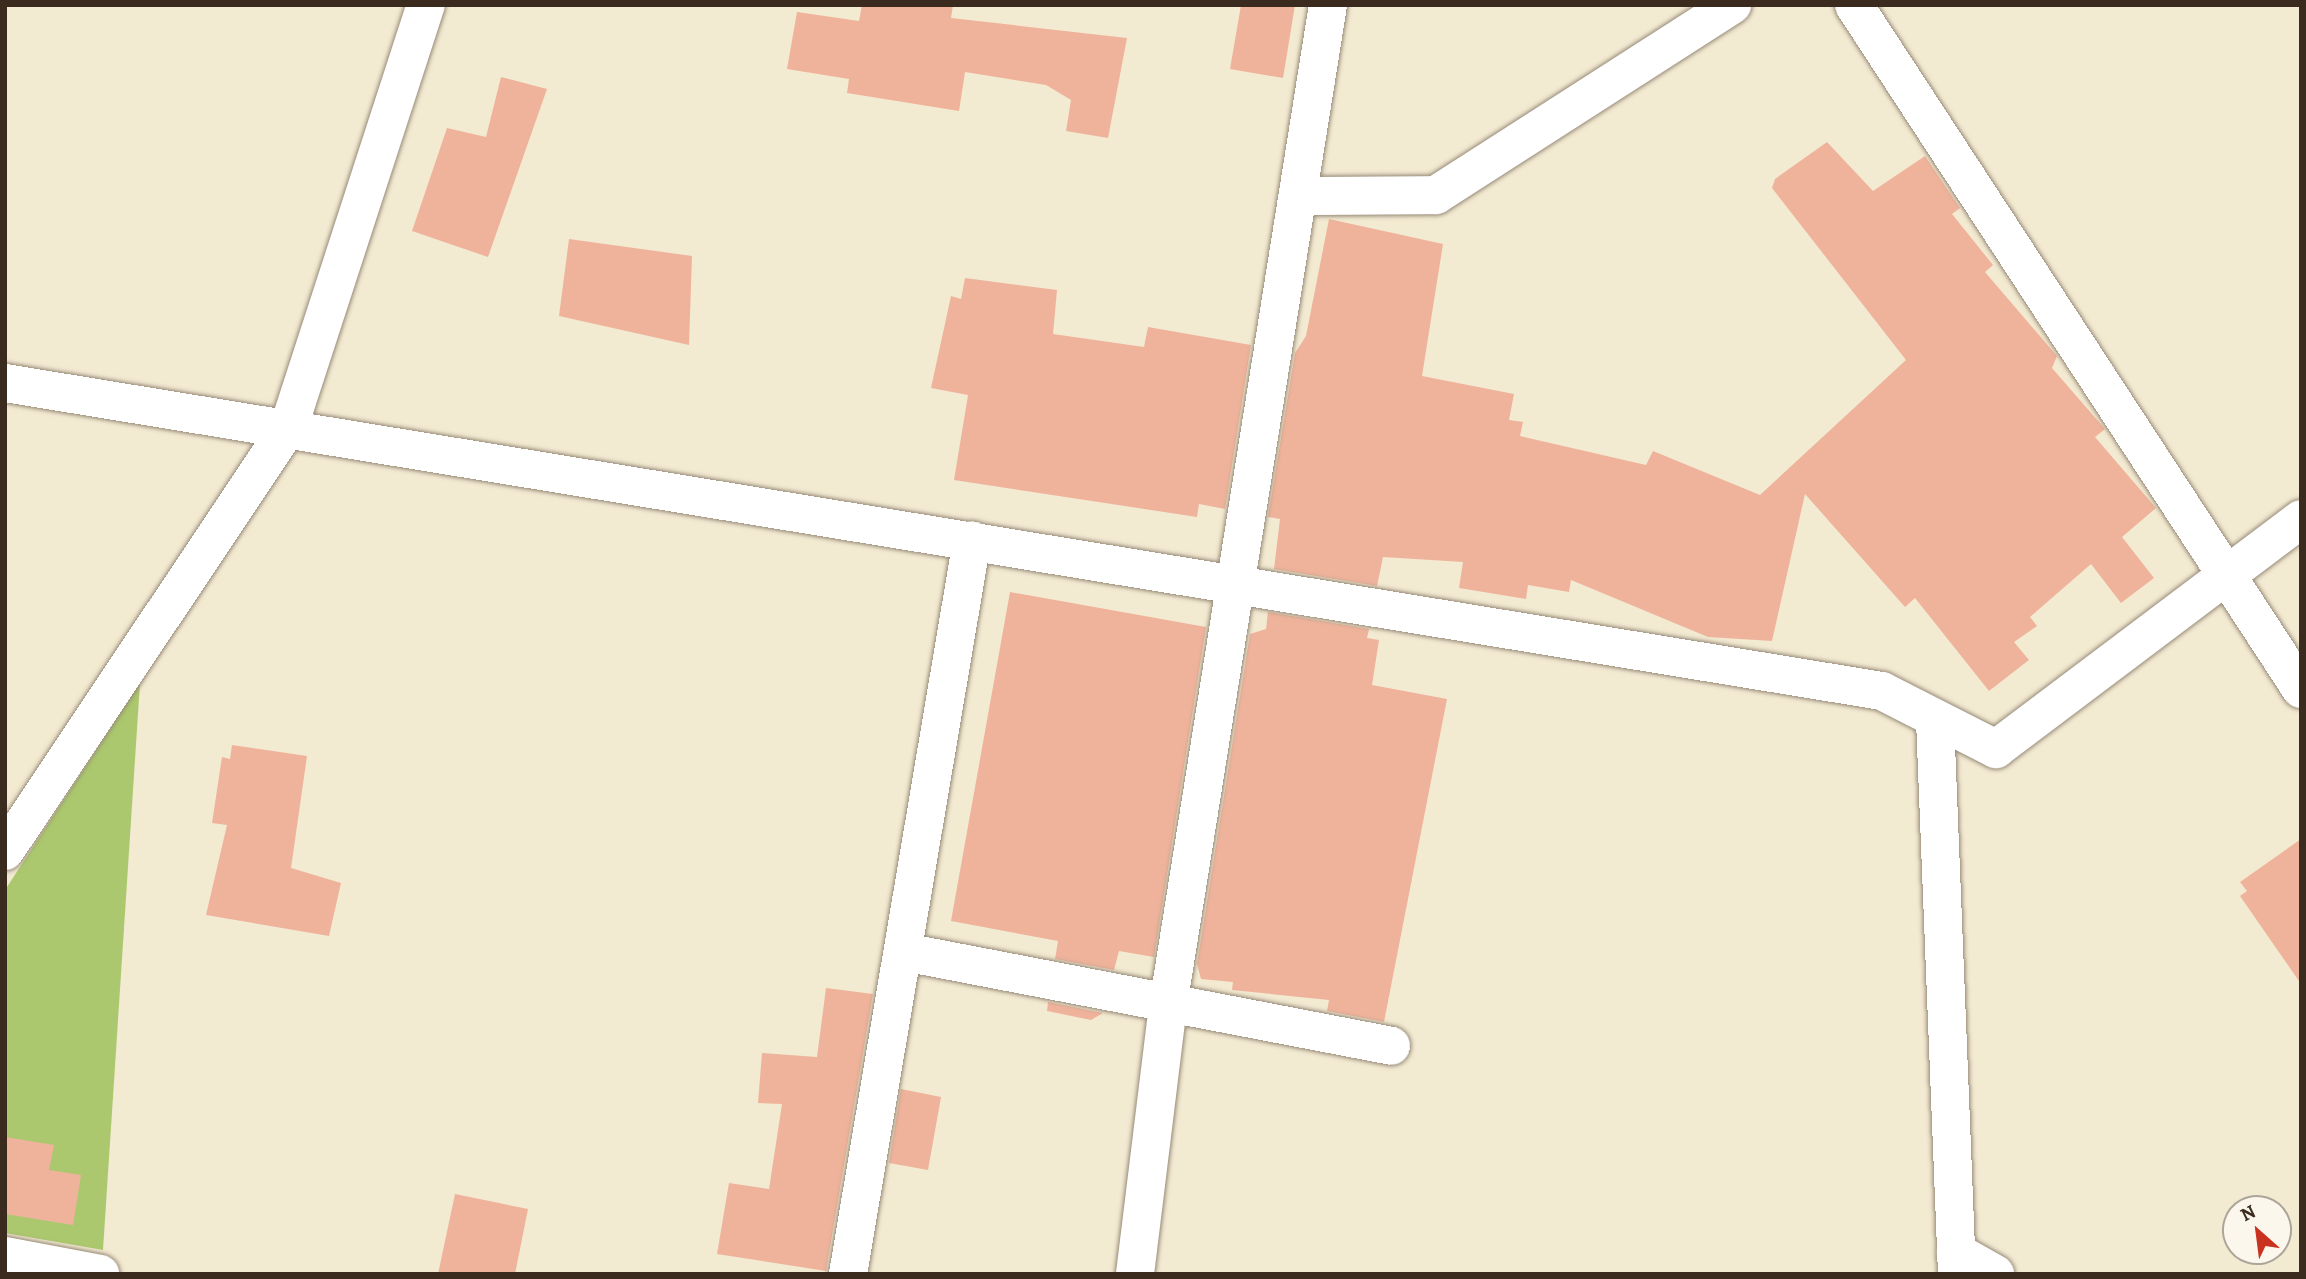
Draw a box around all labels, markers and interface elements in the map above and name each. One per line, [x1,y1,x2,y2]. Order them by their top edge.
north arrow [2222,1195,2292,1265]
text: N [2236,1198,2260,1228]

